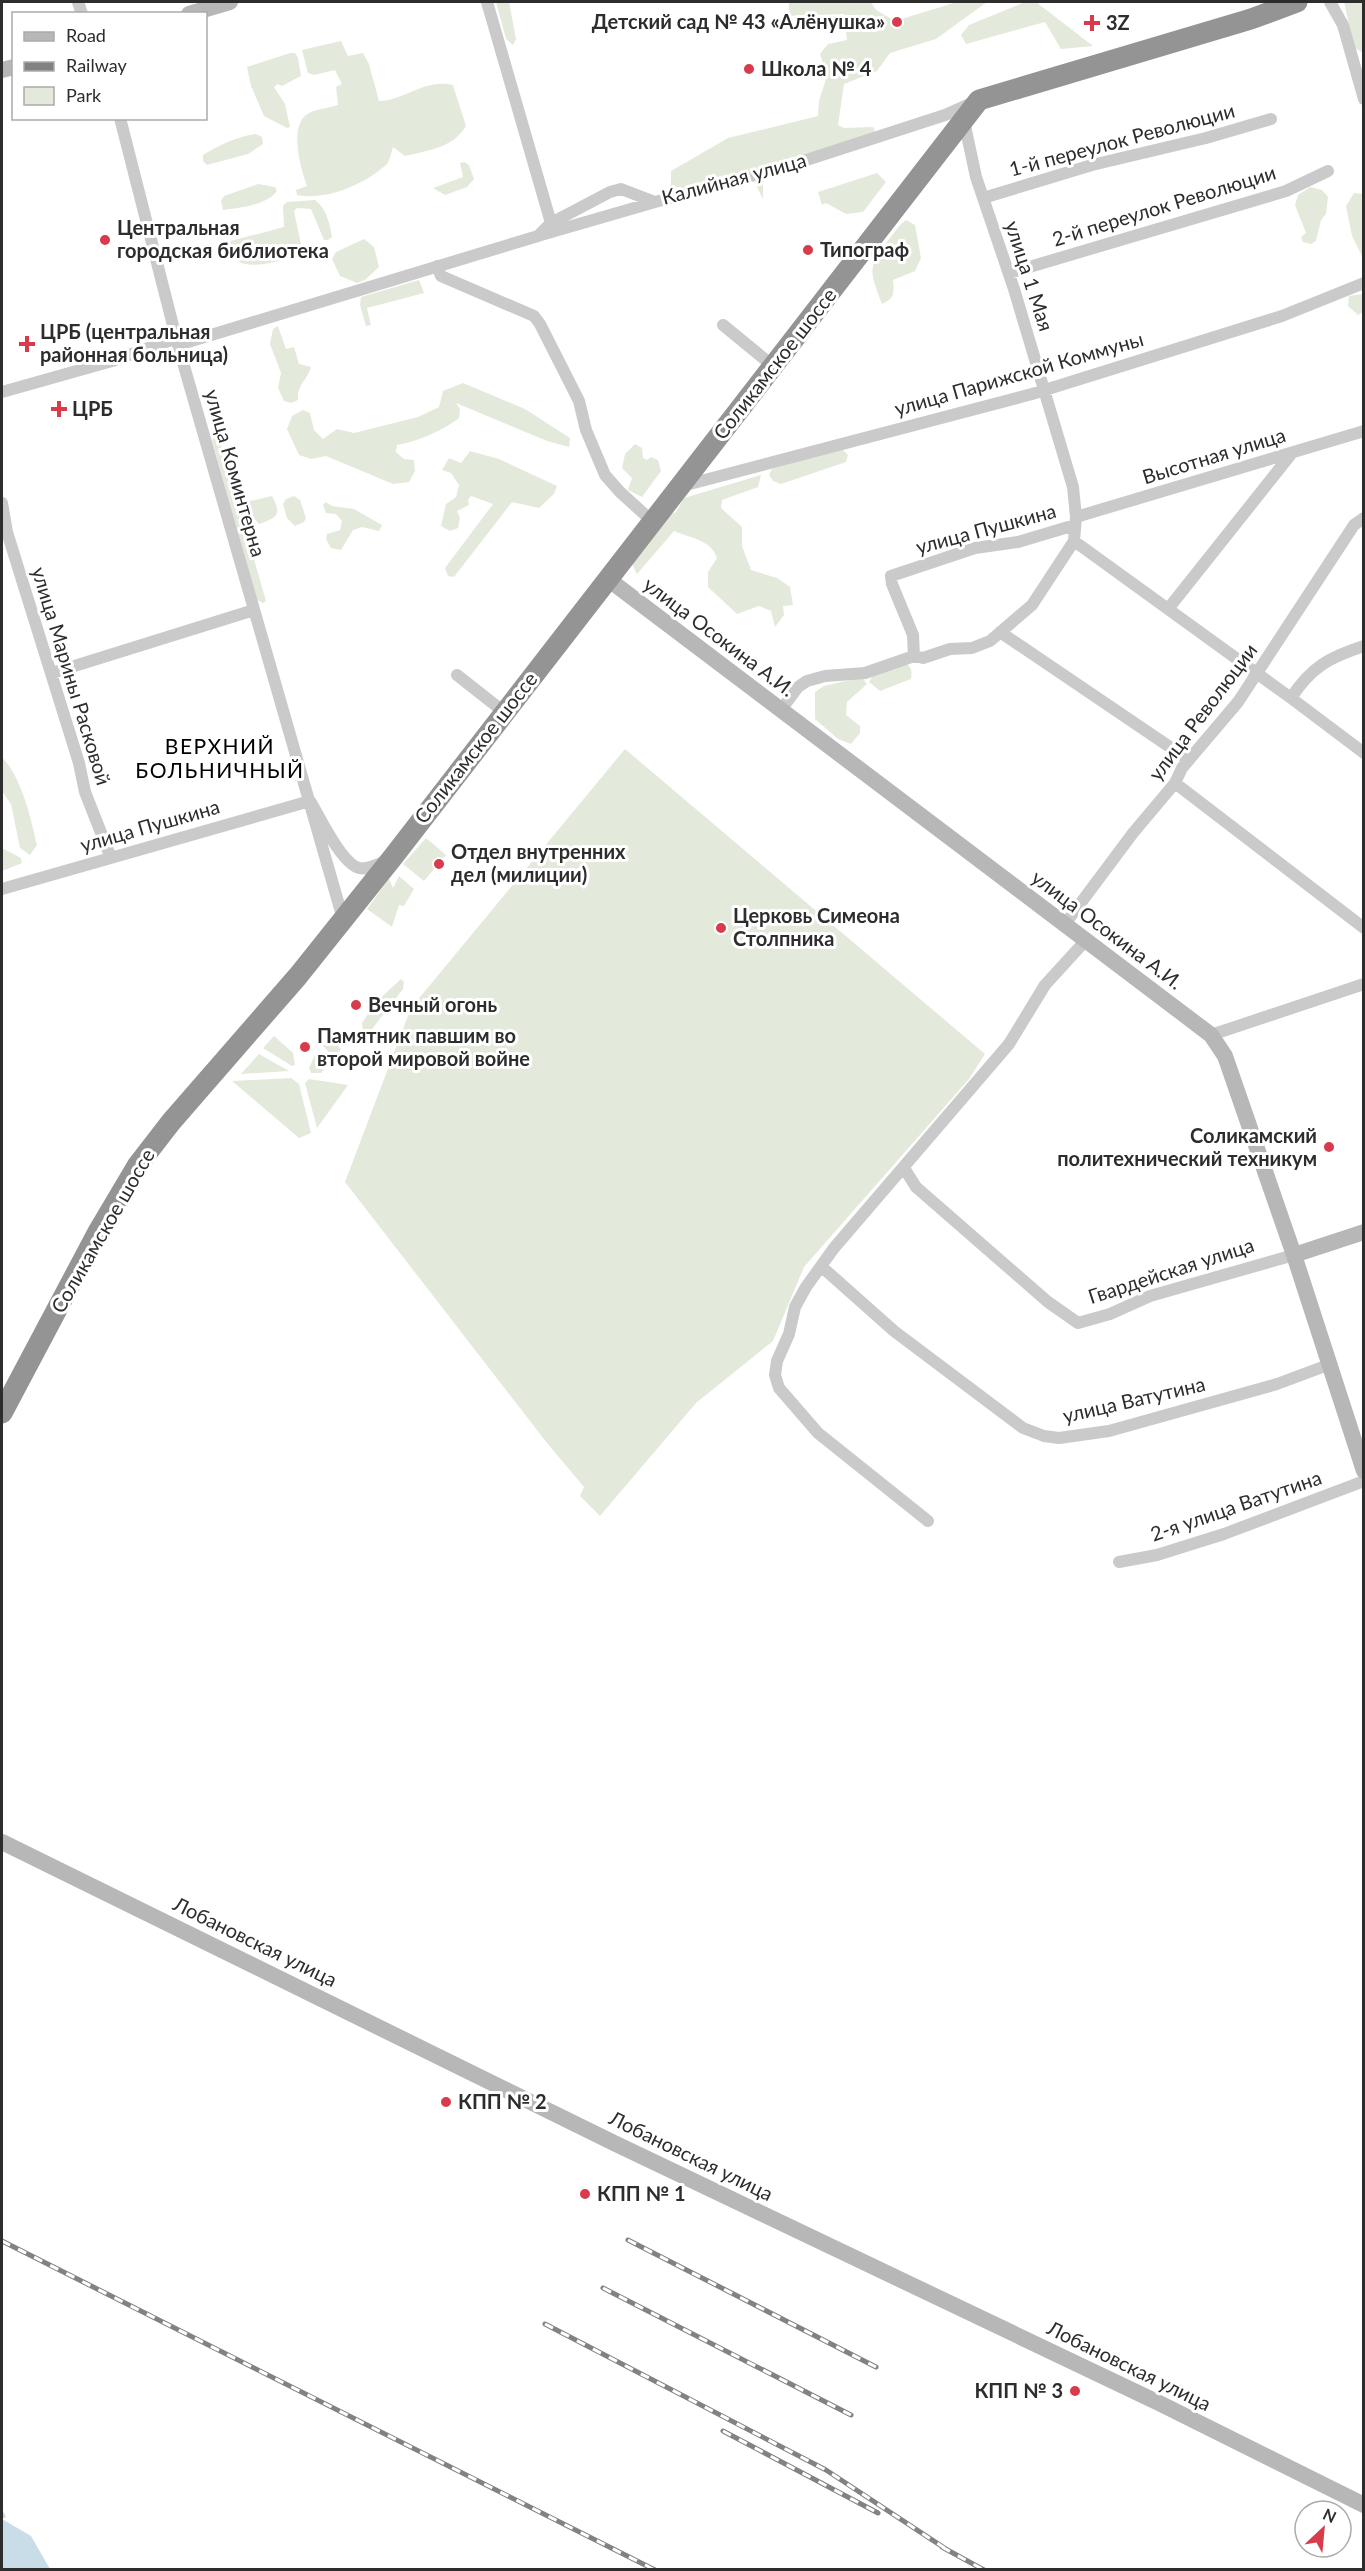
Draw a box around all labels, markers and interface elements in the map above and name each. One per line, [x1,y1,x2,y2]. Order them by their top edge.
place label: Детский сад № 43 «Алёнушка» [592,9,885,33]
place label: 3Z [1106,10,1130,34]
legend [12,12,207,120]
marker: 3Z [1083,14,1101,32]
marker: Детский сад № 43 «Алёнушка» [890,15,904,29]
text: Road [66,24,106,46]
text: Railway [66,54,127,76]
place label: Школа № 4 [761,56,872,80]
marker: Школа № 4 [742,62,756,76]
text: Park [66,84,102,106]
street label: 1-й переулок Революции [1006,97,1237,181]
street label: Калийная улица [659,147,809,209]
street label: 2-й переулок Революции [1049,160,1278,250]
place label: Центральная городская библиотека [117,215,329,262]
street label: улица 1 Мая [1001,218,1059,334]
marker: Центральная городская библиотека [98,233,112,247]
place label: Типограф [820,237,909,261]
marker: Типограф [801,243,815,257]
street label: Соликамское шоссе [708,283,841,444]
place label: ЦРБ (центральная районная больница) [40,319,228,366]
street label: улица Парижской Коммуны [891,326,1146,420]
marker: ЦРБ (центральная районная больница) [18,335,36,353]
street label: улица Коминтерна [201,386,271,559]
place label: ЦРБ [72,396,113,420]
marker: ЦРБ [50,400,68,418]
street label: Высотная улица [1139,422,1288,488]
street label: улица Пушкина [913,498,1058,558]
street label: улица Марины Расковой [27,564,117,788]
street label: улица Осокина А.И. [639,572,800,701]
street label: улица Революции [1143,638,1262,785]
street label: Соликамское шоссе [409,667,542,828]
district label: ВЕРХНИЙ БОЛЬНИЧНЫЙ [135,733,305,782]
street label: улица Пушкина [77,794,222,856]
place label: Отдел внутренних дел (милиции) [451,839,626,886]
marker: Отдел внутренних дел (милиции) [432,857,446,871]
street label: улица Осокина А.И. [1027,865,1188,994]
place label: Церковь Симеона Столпника [733,903,900,950]
marker: Церковь Симеона Столпника [714,921,728,935]
place label: Вечный огонь [368,992,497,1016]
marker: Вечный огонь [349,998,363,1012]
place label: Памятник павшим во второй мировой войне [317,1023,530,1070]
marker: Памятник павшим во второй мировой войне [298,1040,312,1054]
place label: Соликамский политехнический техникум [1057,1123,1317,1170]
marker: Соликамский политехнический техникум [1322,1140,1336,1154]
street label: Соликамское шоссе [45,1144,159,1317]
street label: Гвардейская улица [1085,1232,1257,1308]
street label: улица Ватутина [1060,1371,1207,1427]
street label: 2-я улица Ватутина [1147,1464,1324,1546]
street label: Лобановская улица [169,1891,341,1991]
place label: КПП № 2 [458,2089,547,2113]
marker: КПП № 2 [439,2095,453,2109]
street label: Лобановская улица [605,2105,777,2205]
place label: КПП № 1 [597,2181,686,2205]
marker: КПП № 1 [578,2187,592,2201]
street label: Лобановская улица [1043,2315,1215,2415]
place label: КПП № 3 [974,2378,1063,2402]
marker: КПП № 3 [1068,2384,1082,2398]
north arrow [1293,2499,1353,2559]
text: N [1320,2504,1339,2526]

